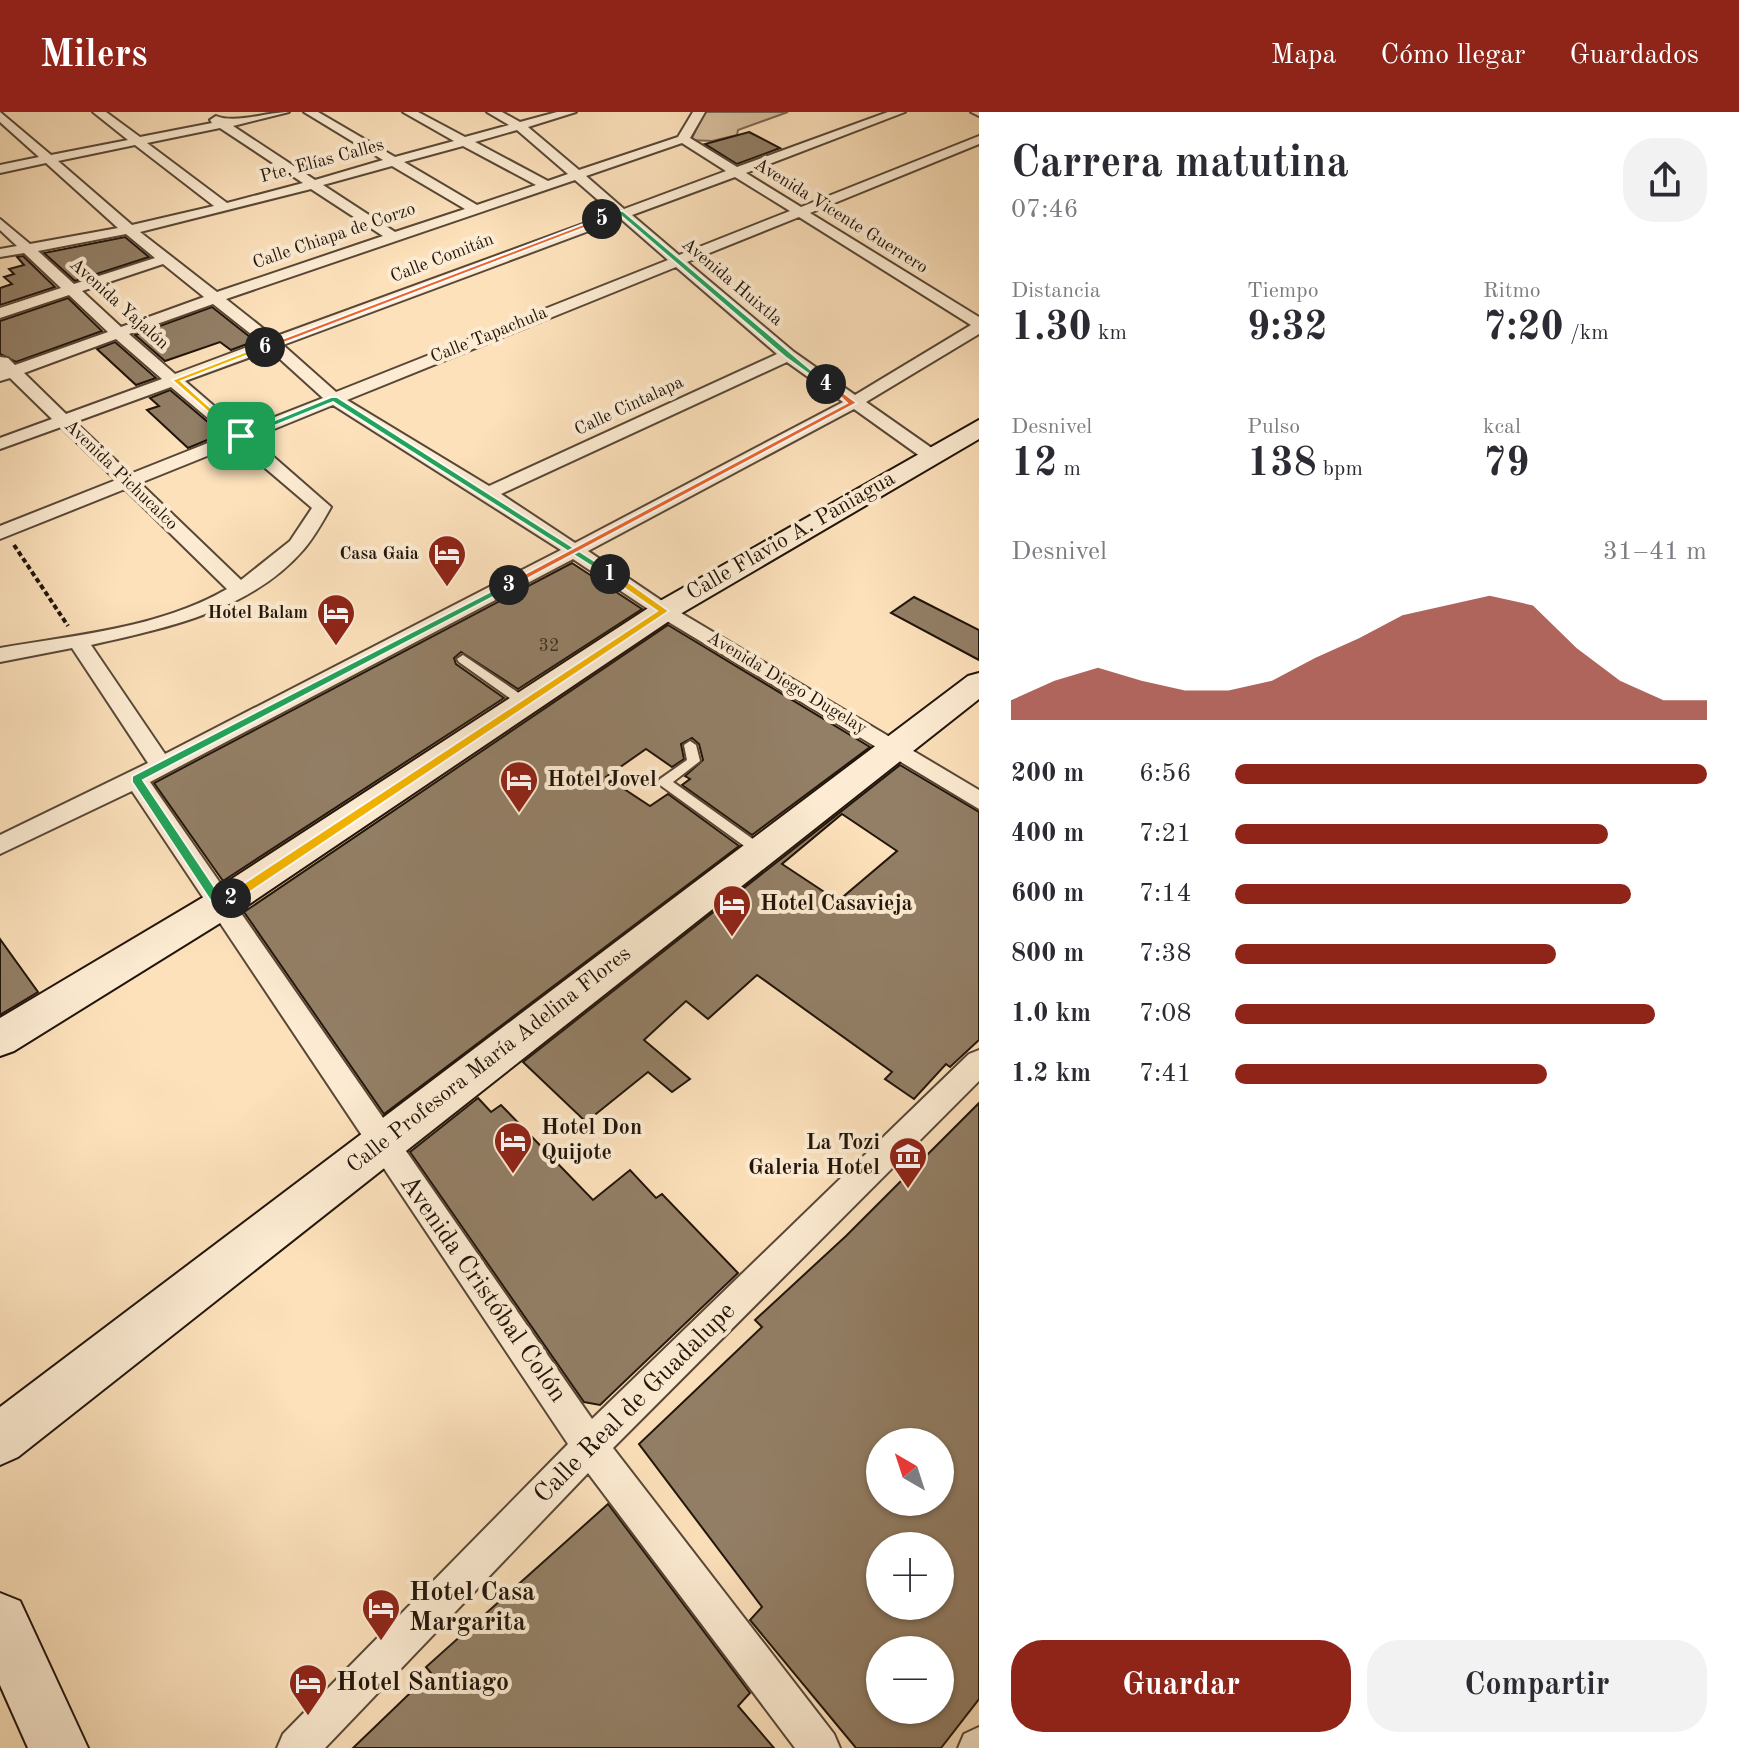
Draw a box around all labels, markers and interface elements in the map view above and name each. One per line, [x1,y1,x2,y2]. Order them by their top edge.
text: Milers [40,37,148,75]
text: Mapa [1271,42,1336,70]
text: Cómo llegar [1380,42,1525,70]
text: Guardados [1569,42,1699,70]
street label: Pte. Elías Calles [258,136,386,186]
button: share [1623,138,1707,222]
text: Carrera matutina [1011,142,1349,186]
street label: Avenida Vicente Guerrero [751,155,931,277]
text: 07:46 [1011,197,1079,223]
pin: 5 [582,199,622,239]
street label: Calle Chiapa de Corzo [250,200,418,272]
text: 5 [596,208,608,230]
street label: Calle Comitán [388,230,496,286]
street label: Avenida Huixtla [678,235,786,329]
street label: Avenida Yajalón [66,255,172,353]
text: Distancia [1011,280,1101,302]
text: Tiempo [1247,280,1319,302]
text: Ritmo [1483,280,1541,302]
street label: Calle Tapachula [428,303,550,367]
text: 1.30 [1011,309,1092,349]
text: 9:32 [1247,309,1328,349]
text: 7:20 [1483,309,1564,349]
text: km [1092,322,1127,344]
text: /km [1564,322,1609,344]
pin: 6 [245,327,285,367]
text: 6 [259,336,271,358]
pin: 4 [806,364,846,404]
street label: Calle Cintalapa [572,373,686,439]
text: 4 [820,373,832,395]
pin [207,402,275,470]
icon: arrive [219,414,263,458]
street label: Avenida Pichucalco [61,416,181,534]
text: Desnivel [1011,416,1092,438]
text: Pulso [1247,416,1300,438]
text: kcal [1483,416,1521,438]
text: 12 [1011,445,1057,485]
text: 138 [1247,445,1317,485]
text: 79 [1483,445,1529,485]
text: m [1057,458,1081,480]
text: bpm [1317,458,1363,480]
street label: Calle Flavio A. Paniagua [683,467,899,605]
hotel icon: Casa Gaia [426,533,468,588]
text: Desnivel [1011,539,1107,565]
text: 31–41 m [1603,539,1707,565]
place label: Casa Gaia [339,545,419,563]
pin: 1 [590,554,630,594]
text: 1 [604,563,616,585]
pin: 3 [489,565,529,605]
text: 3 [503,574,515,596]
hotel icon: Hotel Balam [315,592,357,647]
place label: Hotel Balam [207,604,308,622]
street label: Avenida Diego Dugelay [704,628,870,738]
house number: 32 [539,637,559,655]
hotel icon: Hotel Jovel [498,759,540,814]
text: 200 m [1011,761,1084,787]
text: 6:56 [1139,761,1192,787]
place label: Hotel Jovel [547,769,657,791]
text: 400 m [1011,821,1084,847]
text: 7:21 [1139,821,1192,847]
pin: 2 [211,878,251,918]
text: 600 m [1011,881,1084,907]
text: 7:14 [1139,881,1192,907]
hotel icon: Hotel Casavieja [711,883,753,938]
text: 2 [225,887,237,909]
place label: Hotel Casavieja [760,893,913,915]
text: 800 m [1011,941,1084,967]
text: 7:38 [1139,941,1192,967]
street label: Calle Profesora María Adelina Flores [343,943,635,1177]
text: 1.0 km [1011,1001,1091,1027]
text: 7:08 [1139,1001,1192,1027]
text: 1.2 km [1011,1061,1091,1087]
text: 7:41 [1139,1061,1192,1087]
place label: Hotel Don Quijote [541,1117,642,1164]
hotel icon: Hotel Don Quijote [492,1120,534,1175]
place label: La Tozi Galeria Hotel [748,1132,880,1179]
museum icon: La Tozi Galeria Hotel [887,1135,929,1190]
street label: Avenida Cristóbal Colón [395,1171,571,1407]
street label: Calle Real de Guadalupe [530,1298,740,1508]
north arrow [866,1428,954,1516]
map controls [866,1428,954,1724]
button: + [866,1532,954,1620]
place label: Hotel Casa Margarita [409,1580,535,1636]
hotel icon: Hotel Casa Margarita [360,1587,402,1642]
button: − [866,1636,954,1724]
button: Guardar [1011,1640,1351,1732]
button: Compartir [1367,1640,1707,1732]
hotel icon: Hotel Santiago [287,1662,329,1717]
place label: Hotel Santiago [336,1670,509,1696]

